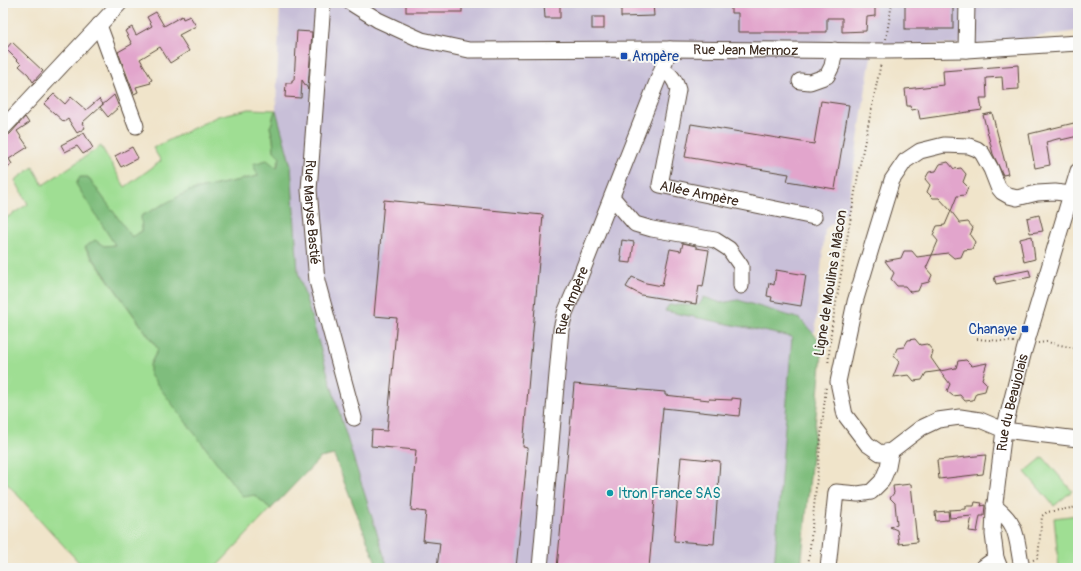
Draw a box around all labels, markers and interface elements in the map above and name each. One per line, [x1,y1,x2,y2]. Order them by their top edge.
street label: Rue Jean Mermoz [693,41,798,59]
place label: Ampère [632,48,679,65]
marker: Ampère [619,51,629,61]
street label: Rue Maryse Bastié [300,159,324,266]
street label: Allée Ampère [658,177,740,210]
street label: Ligne de Moulins à Mâcon [811,209,850,357]
street label: Rue Ampère [553,264,592,336]
place label: Chanaye [969,321,1017,338]
marker: Chanaye [1020,324,1030,334]
street label: Rue du Beaujolais [993,352,1032,452]
place label: Itron France SAS [618,485,721,502]
marker: Itron France SAS [605,488,615,498]

